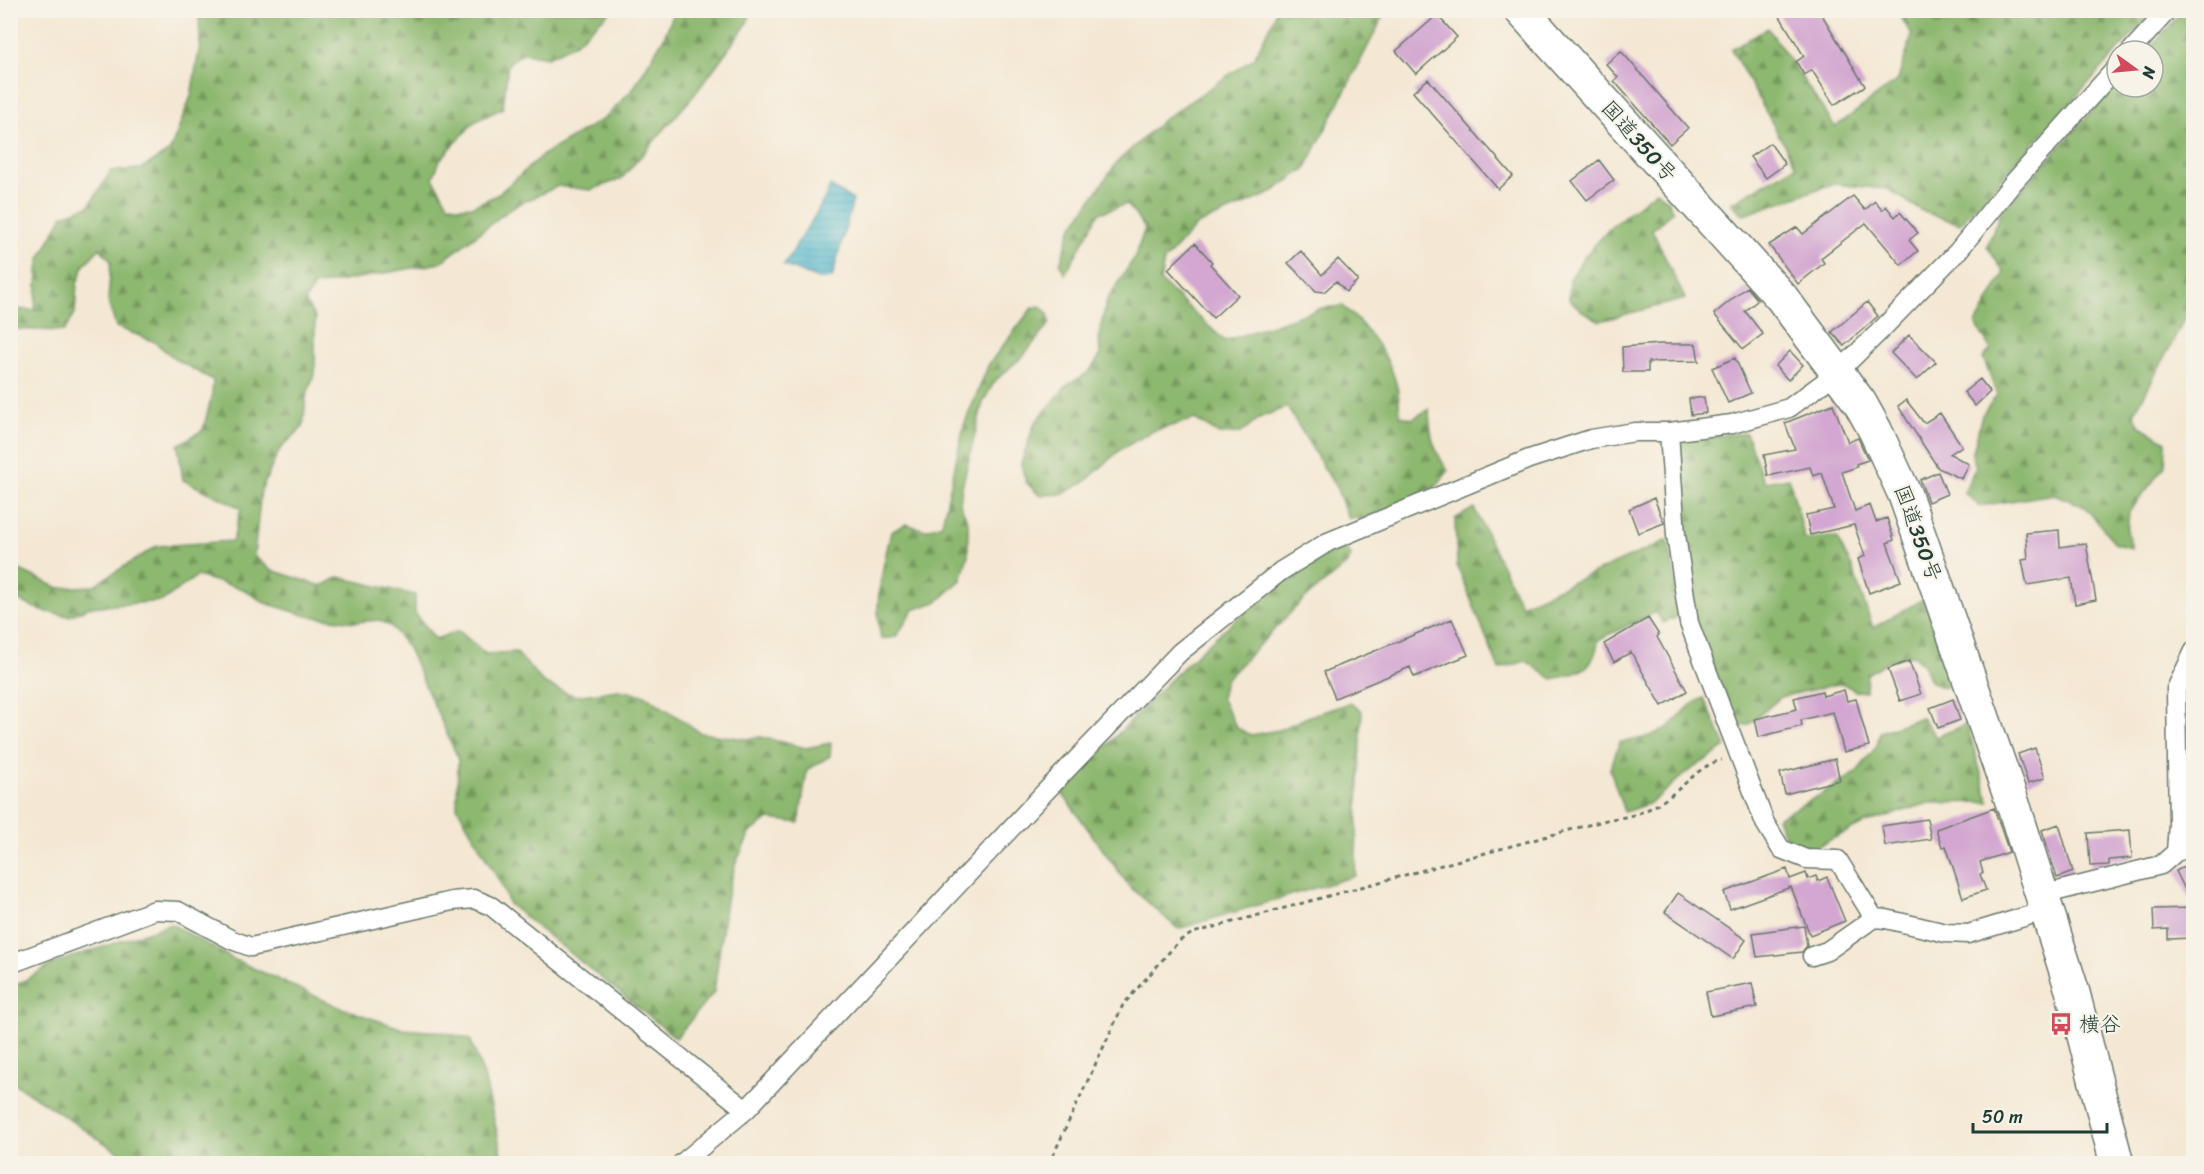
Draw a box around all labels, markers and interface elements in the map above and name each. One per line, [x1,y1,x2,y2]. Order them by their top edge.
north arrow [2105,39,2165,99]
text: N [2133,63,2165,83]
street label: 国道350号 [1591,91,1687,191]
street label: 国道350号 [1883,479,1953,587]
place label: 横谷 [2079,1005,2121,1043]
bus stop icon: 横谷 [2048,1011,2074,1037]
scale bar [1973,1096,2106,1134]
text: 50 m [1982,1101,2023,1133]

